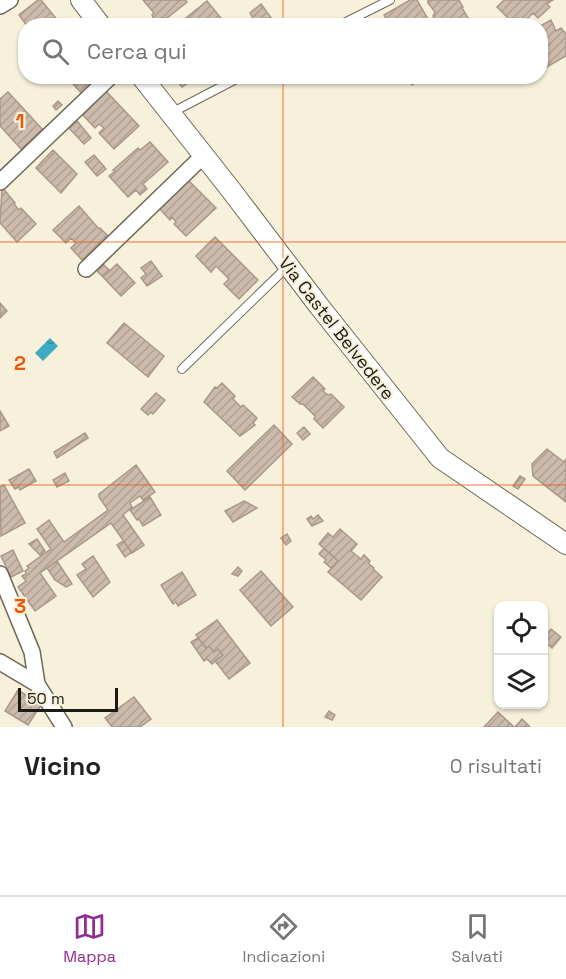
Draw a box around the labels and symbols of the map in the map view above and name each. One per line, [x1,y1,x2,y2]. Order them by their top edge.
text: 1 [15,108,25,134]
street label: Via Castel Belvedere [274,252,400,404]
text: 2 [14,350,26,376]
text: 3 [14,593,26,619]
scale bar [18,685,118,712]

